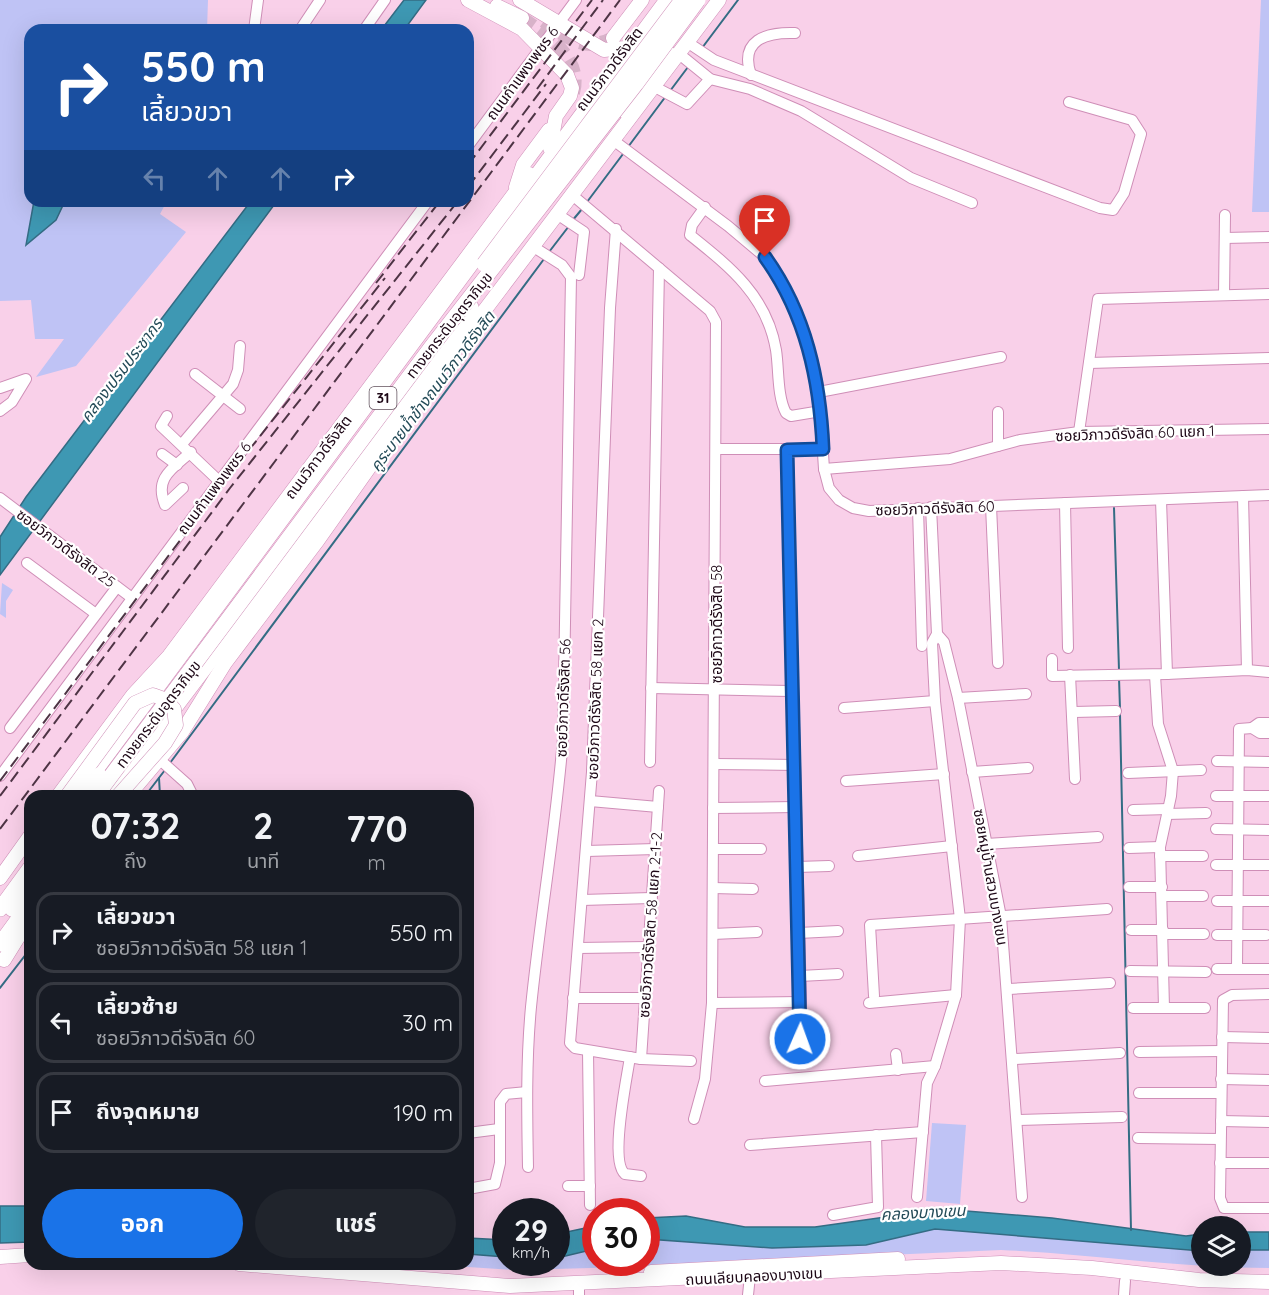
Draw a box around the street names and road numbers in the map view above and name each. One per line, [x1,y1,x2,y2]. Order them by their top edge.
street label: ถนนกำแพงเพชร 6 [482,22,562,124]
street label: ถนนวิภาวดีรังสิต [571,23,647,115]
street label: ทางยกระดับอุตราภิมุข [402,268,496,382]
road number: 31 [370,387,397,409]
street label: ถนนวิภาวดีรังสิต [280,411,356,503]
street label: ซอยวิภาวดีรังสิต 60 แยก 1 [1055,421,1215,445]
street label: ถนนกำแพงเพชร 6 [173,438,255,538]
street label: ซอยวิภาวดีรังสิต 60 [875,496,995,520]
street label: ซอยวิภาวดีรังสิต 25 [13,505,119,591]
street label: ซอยวิภาวดีรังสิต 58 [707,565,726,683]
street label: ซอยวิภาวดีรังสิต 58 แยก 2 [583,618,607,780]
street label: ซอยวิภาวดีรังสิต 56 [551,638,575,758]
street label: ทางยกระดับอุตราภิมุข [111,656,205,772]
street label: ซอยหมู่บ้านสวนบางเขน [970,807,1012,947]
street label: ซอยวิภาวดีรังสิต 58 แยก 2-1-2 [634,831,666,1019]
street label: ถนนเลียบคลองบางเขน [685,1263,823,1289]

